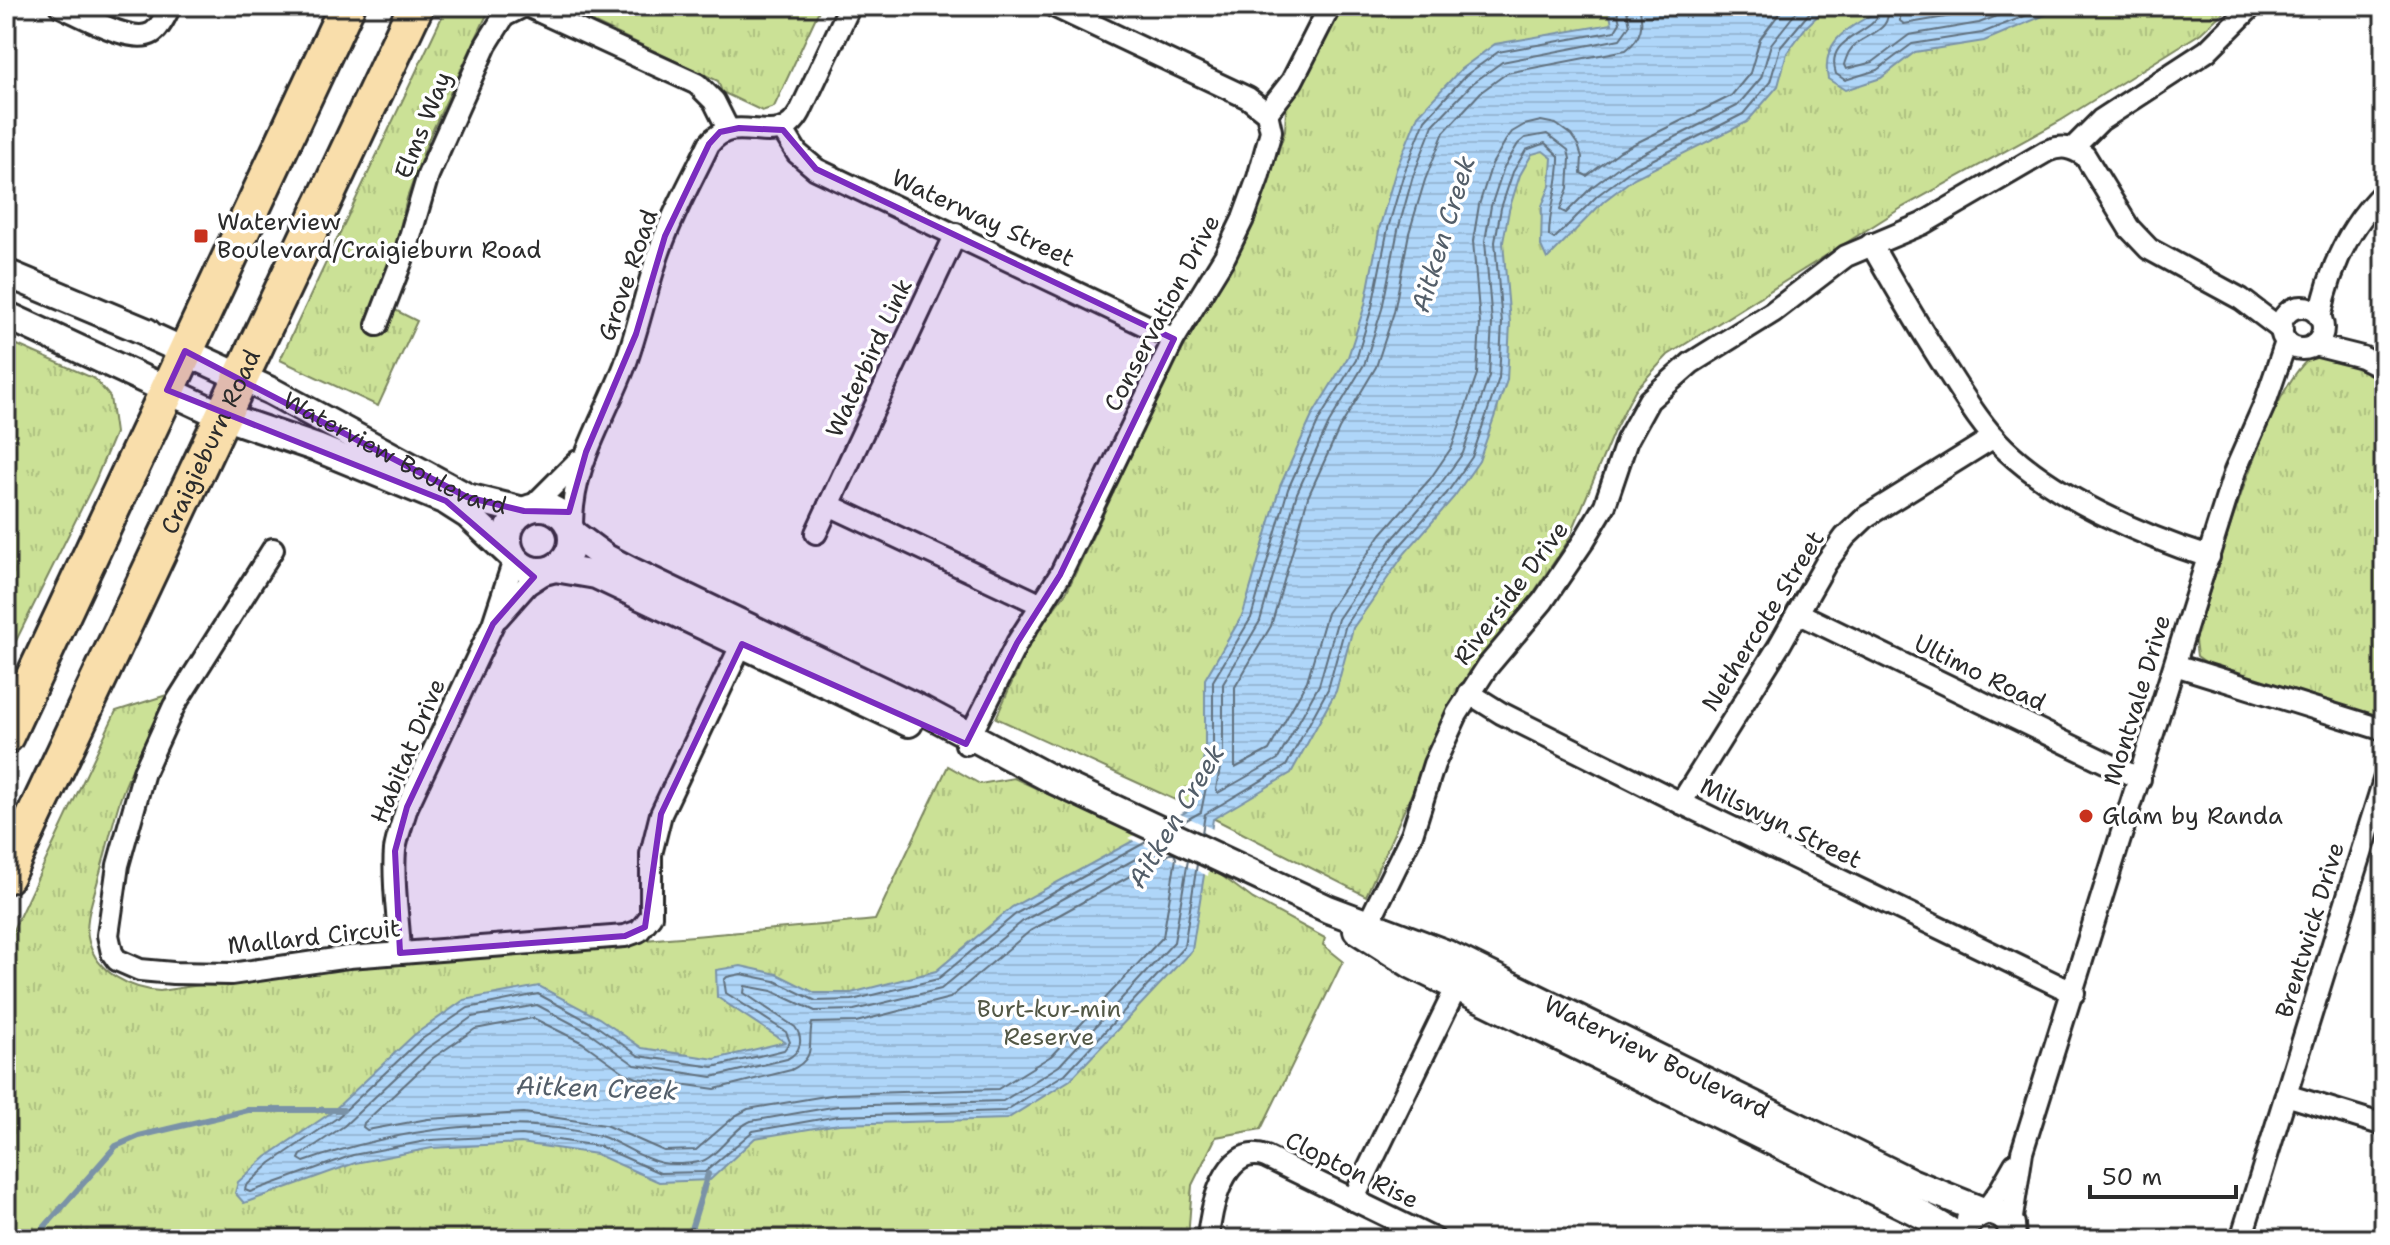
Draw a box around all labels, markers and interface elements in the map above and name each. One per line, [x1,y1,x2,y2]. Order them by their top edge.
street label: Elms Way [387,67,459,183]
water label: Aitken Creek [1402,151,1483,316]
street label: Waterway Street [886,162,1080,274]
street label: Grove Road [591,205,665,345]
place label: Waterview Boulevard/Craigieburn Road [217,206,542,266]
street label: Conservation Drive [1097,209,1227,417]
marker: Waterview Boulevard/Craigieburn Road [192,227,210,245]
street label: Waterbird Link [818,273,920,443]
street label: Craigieburn Road [153,344,268,539]
street label: Waterview Boulevard [277,384,510,522]
street label: Riverside Drive [1446,514,1576,672]
street label: Nethercote Street [1695,525,1831,717]
street label: Montvale Drive [2096,611,2178,789]
street label: Ultimo Road [1909,627,2051,719]
street label: Habitat Drive [363,674,453,828]
water label: Aitken Creek [1119,737,1232,894]
street label: Milswyn Street [1695,770,1867,876]
place label: Glam by Randa [2102,800,2283,832]
marker: Glam by Randa [2077,807,2095,825]
street label: Brentwick Drive [2268,838,2352,1022]
street label: Mallard Circuit [226,912,402,962]
street label: Waterview Boulevard [1538,988,1775,1126]
park label: Burt-kur-min Reserve [977,993,1121,1053]
water label: Aitken Creek [515,1067,679,1108]
street label: Clopton Rise [1280,1124,1424,1216]
scale bar [2090,1149,2236,1199]
text: 50 m [2102,1161,2162,1193]

